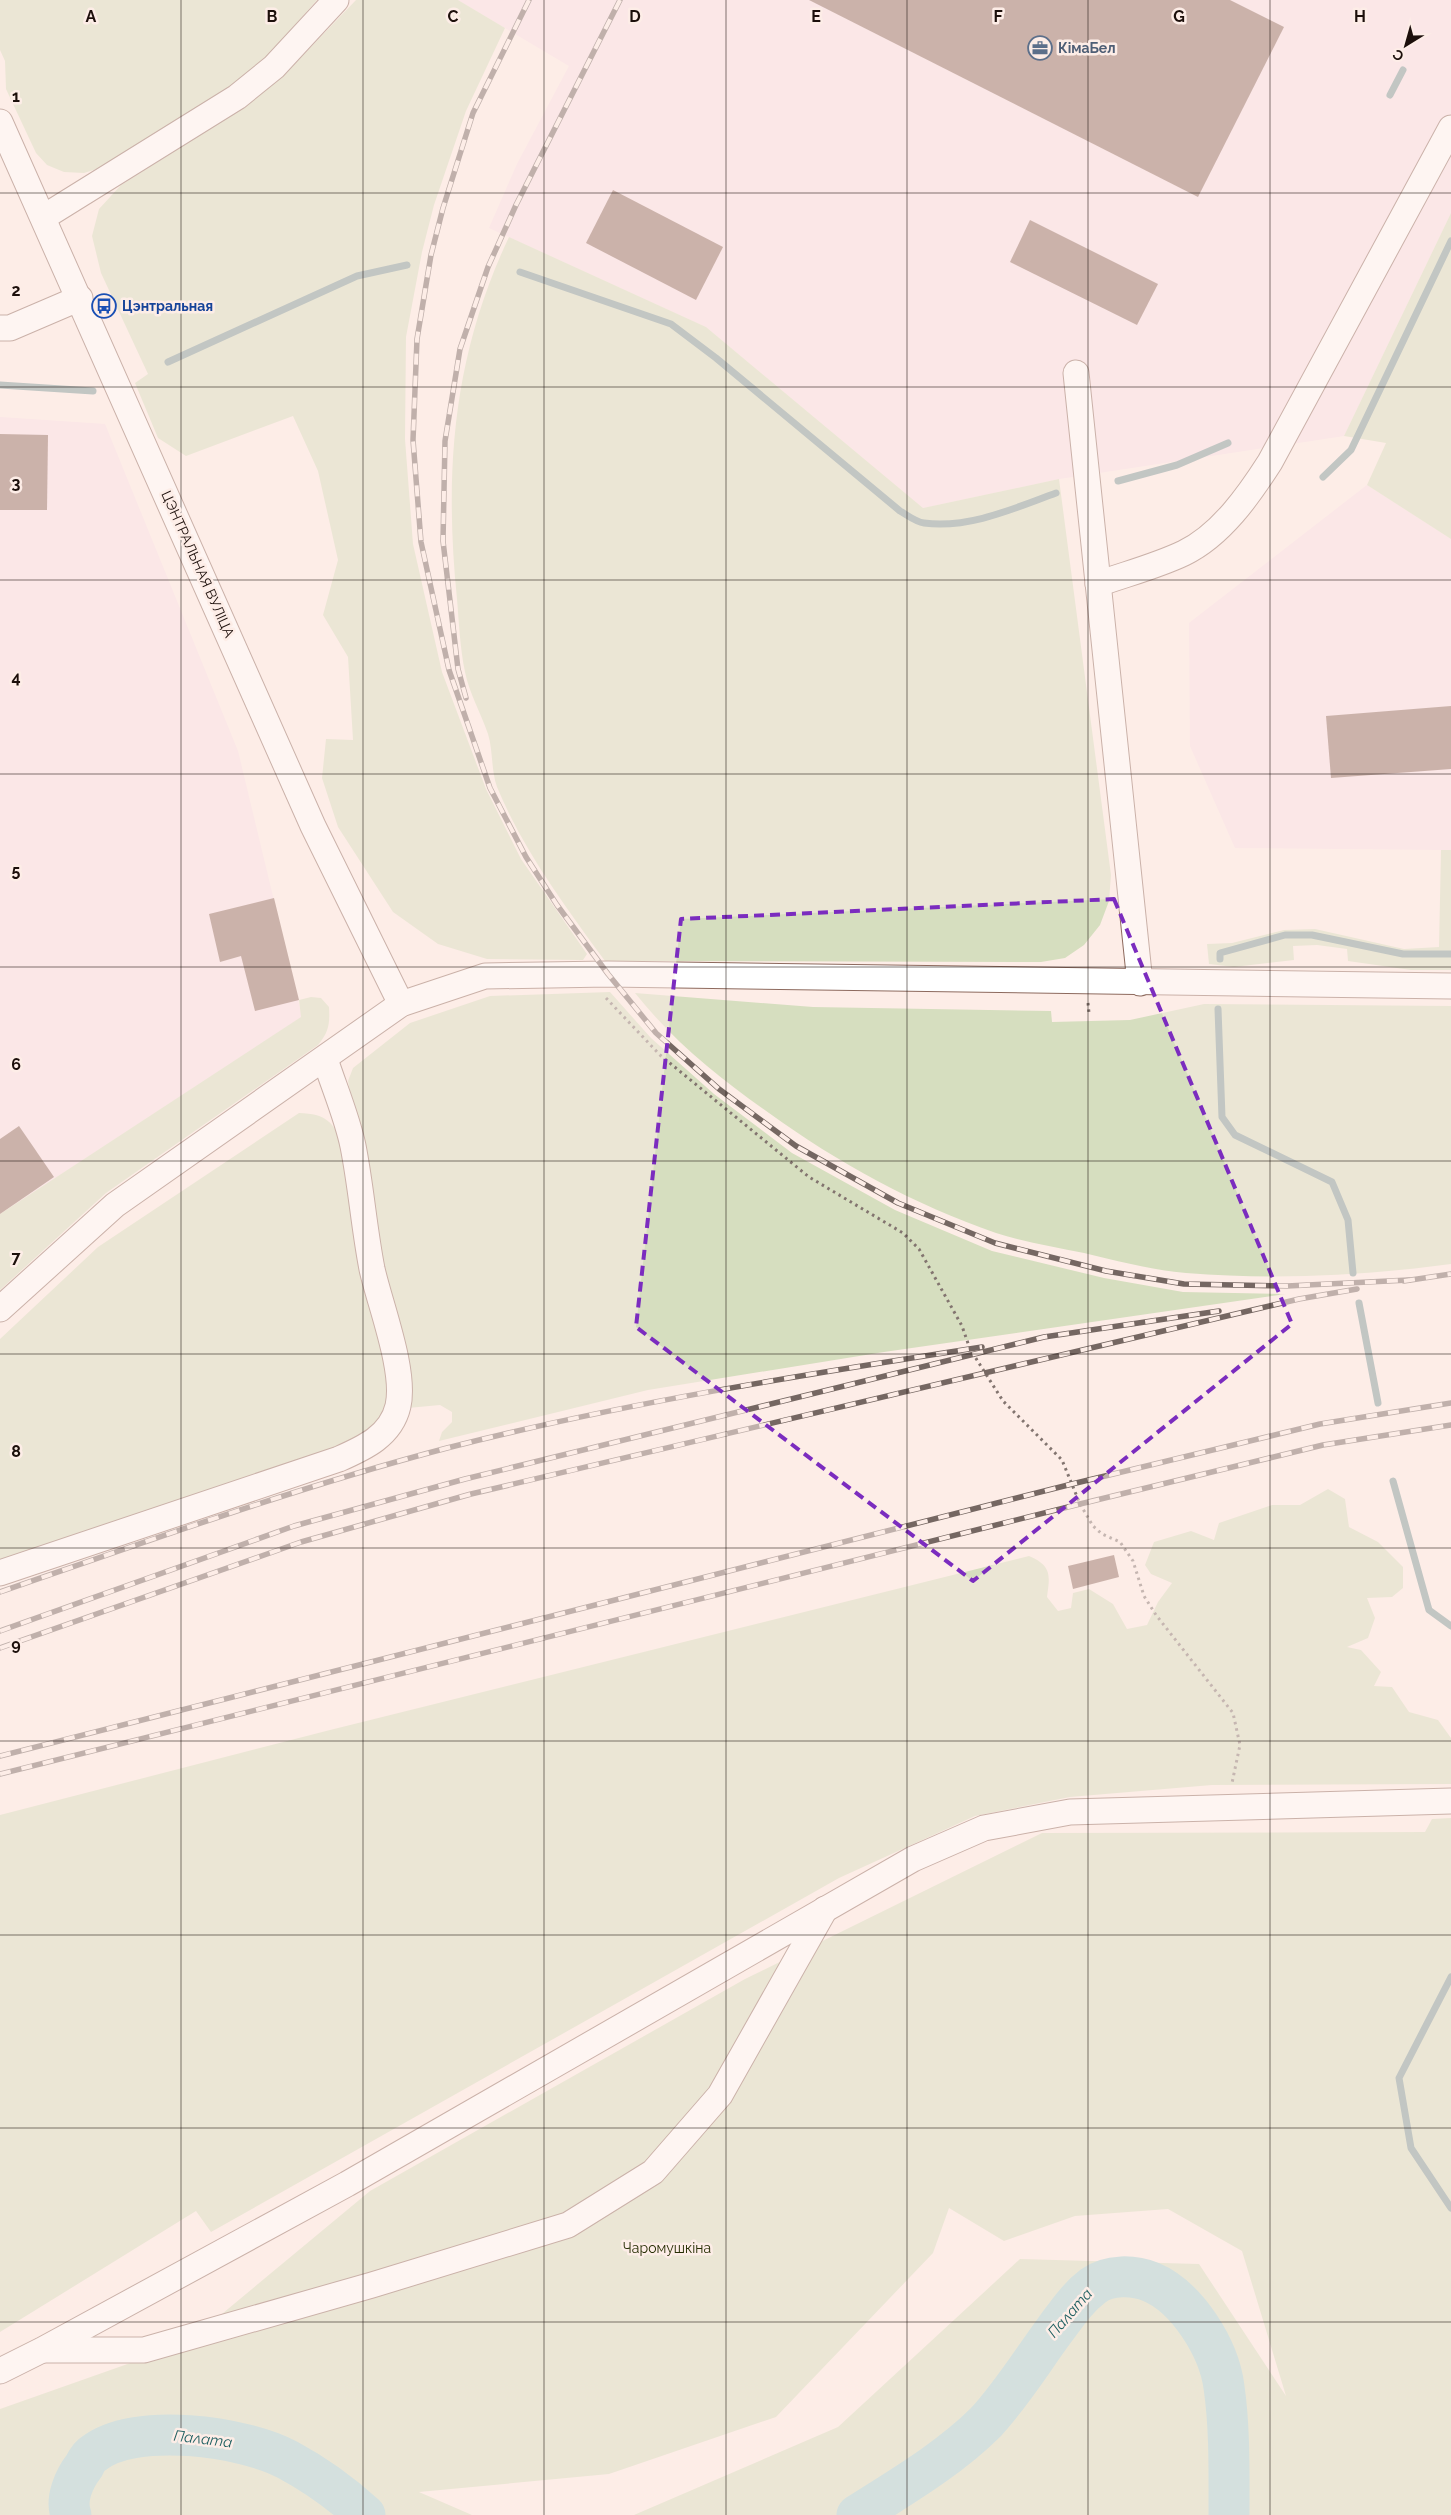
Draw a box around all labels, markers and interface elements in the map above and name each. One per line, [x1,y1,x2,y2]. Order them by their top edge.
text: A [86,7,97,26]
text: B [267,7,278,26]
text: C [448,7,459,26]
text: D [629,7,641,26]
text: E [811,7,821,26]
text: F [993,7,1003,26]
text: G [1173,7,1185,26]
text: H [1354,7,1366,26]
north arrow [1381,20,1431,70]
office icon: КімаБел [1027,35,1053,61]
place label: КімаБел [1058,40,1116,56]
text: С [1389,46,1407,65]
text: 1 [12,87,20,106]
text: 2 [11,281,21,300]
bus stop icon: Цэнтральная [91,293,117,319]
place label: Цэнтральная [122,298,213,314]
text: 3 [12,474,21,493]
street label: ЦЭНТРАЛЬНАЯ ВУЛІЦА [158,488,238,640]
text: 4 [11,668,21,687]
text: 5 [12,861,21,880]
text: 6 [11,1055,21,1074]
text: 7 [12,1248,21,1267]
text: 8 [11,1442,21,1461]
text: 9 [11,1635,21,1654]
park label: Чаромушкіна [623,2240,711,2256]
water label: Палата [1044,2285,1096,2341]
water label: Палата [173,2426,233,2452]

